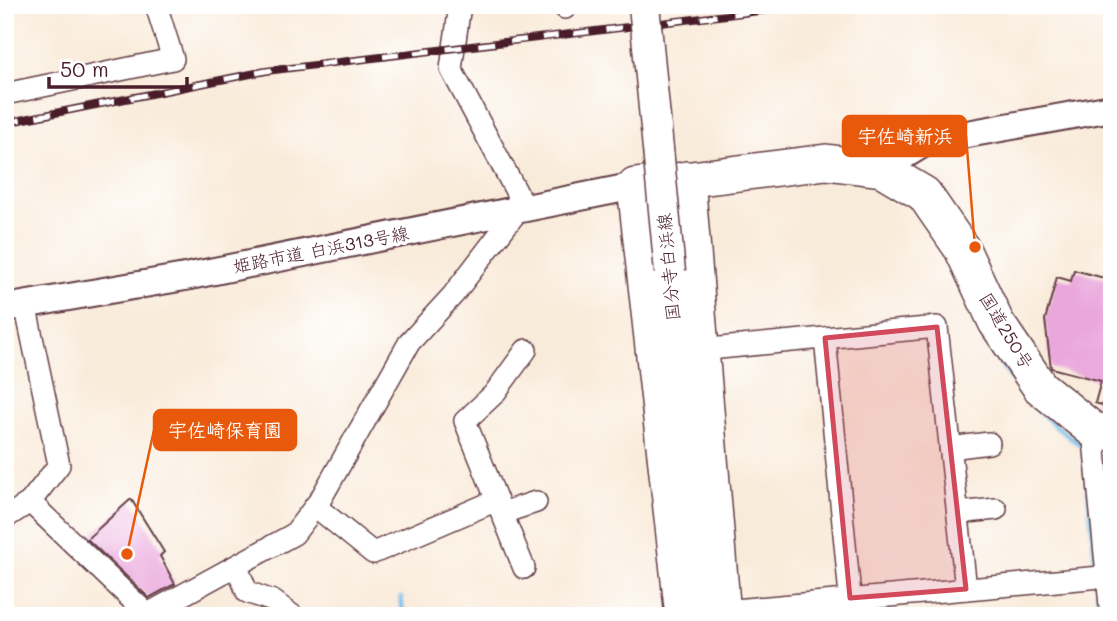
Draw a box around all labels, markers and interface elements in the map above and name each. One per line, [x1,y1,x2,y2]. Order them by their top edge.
scale bar [49,46,187,90]
text: 50 m [60,55,109,82]
callout: 宇佐崎新浜 [843,116,966,156]
text: 宇佐崎新浜 [857,123,953,148]
street label: 国分寺白浜線 [651,212,685,322]
street label: 姫路市道 白浜313号線 [231,220,411,278]
street label: 国道250号 [975,288,1039,373]
callout: 宇佐崎保育園 [154,410,296,450]
text: 宇佐崎保育園 [168,417,282,442]

